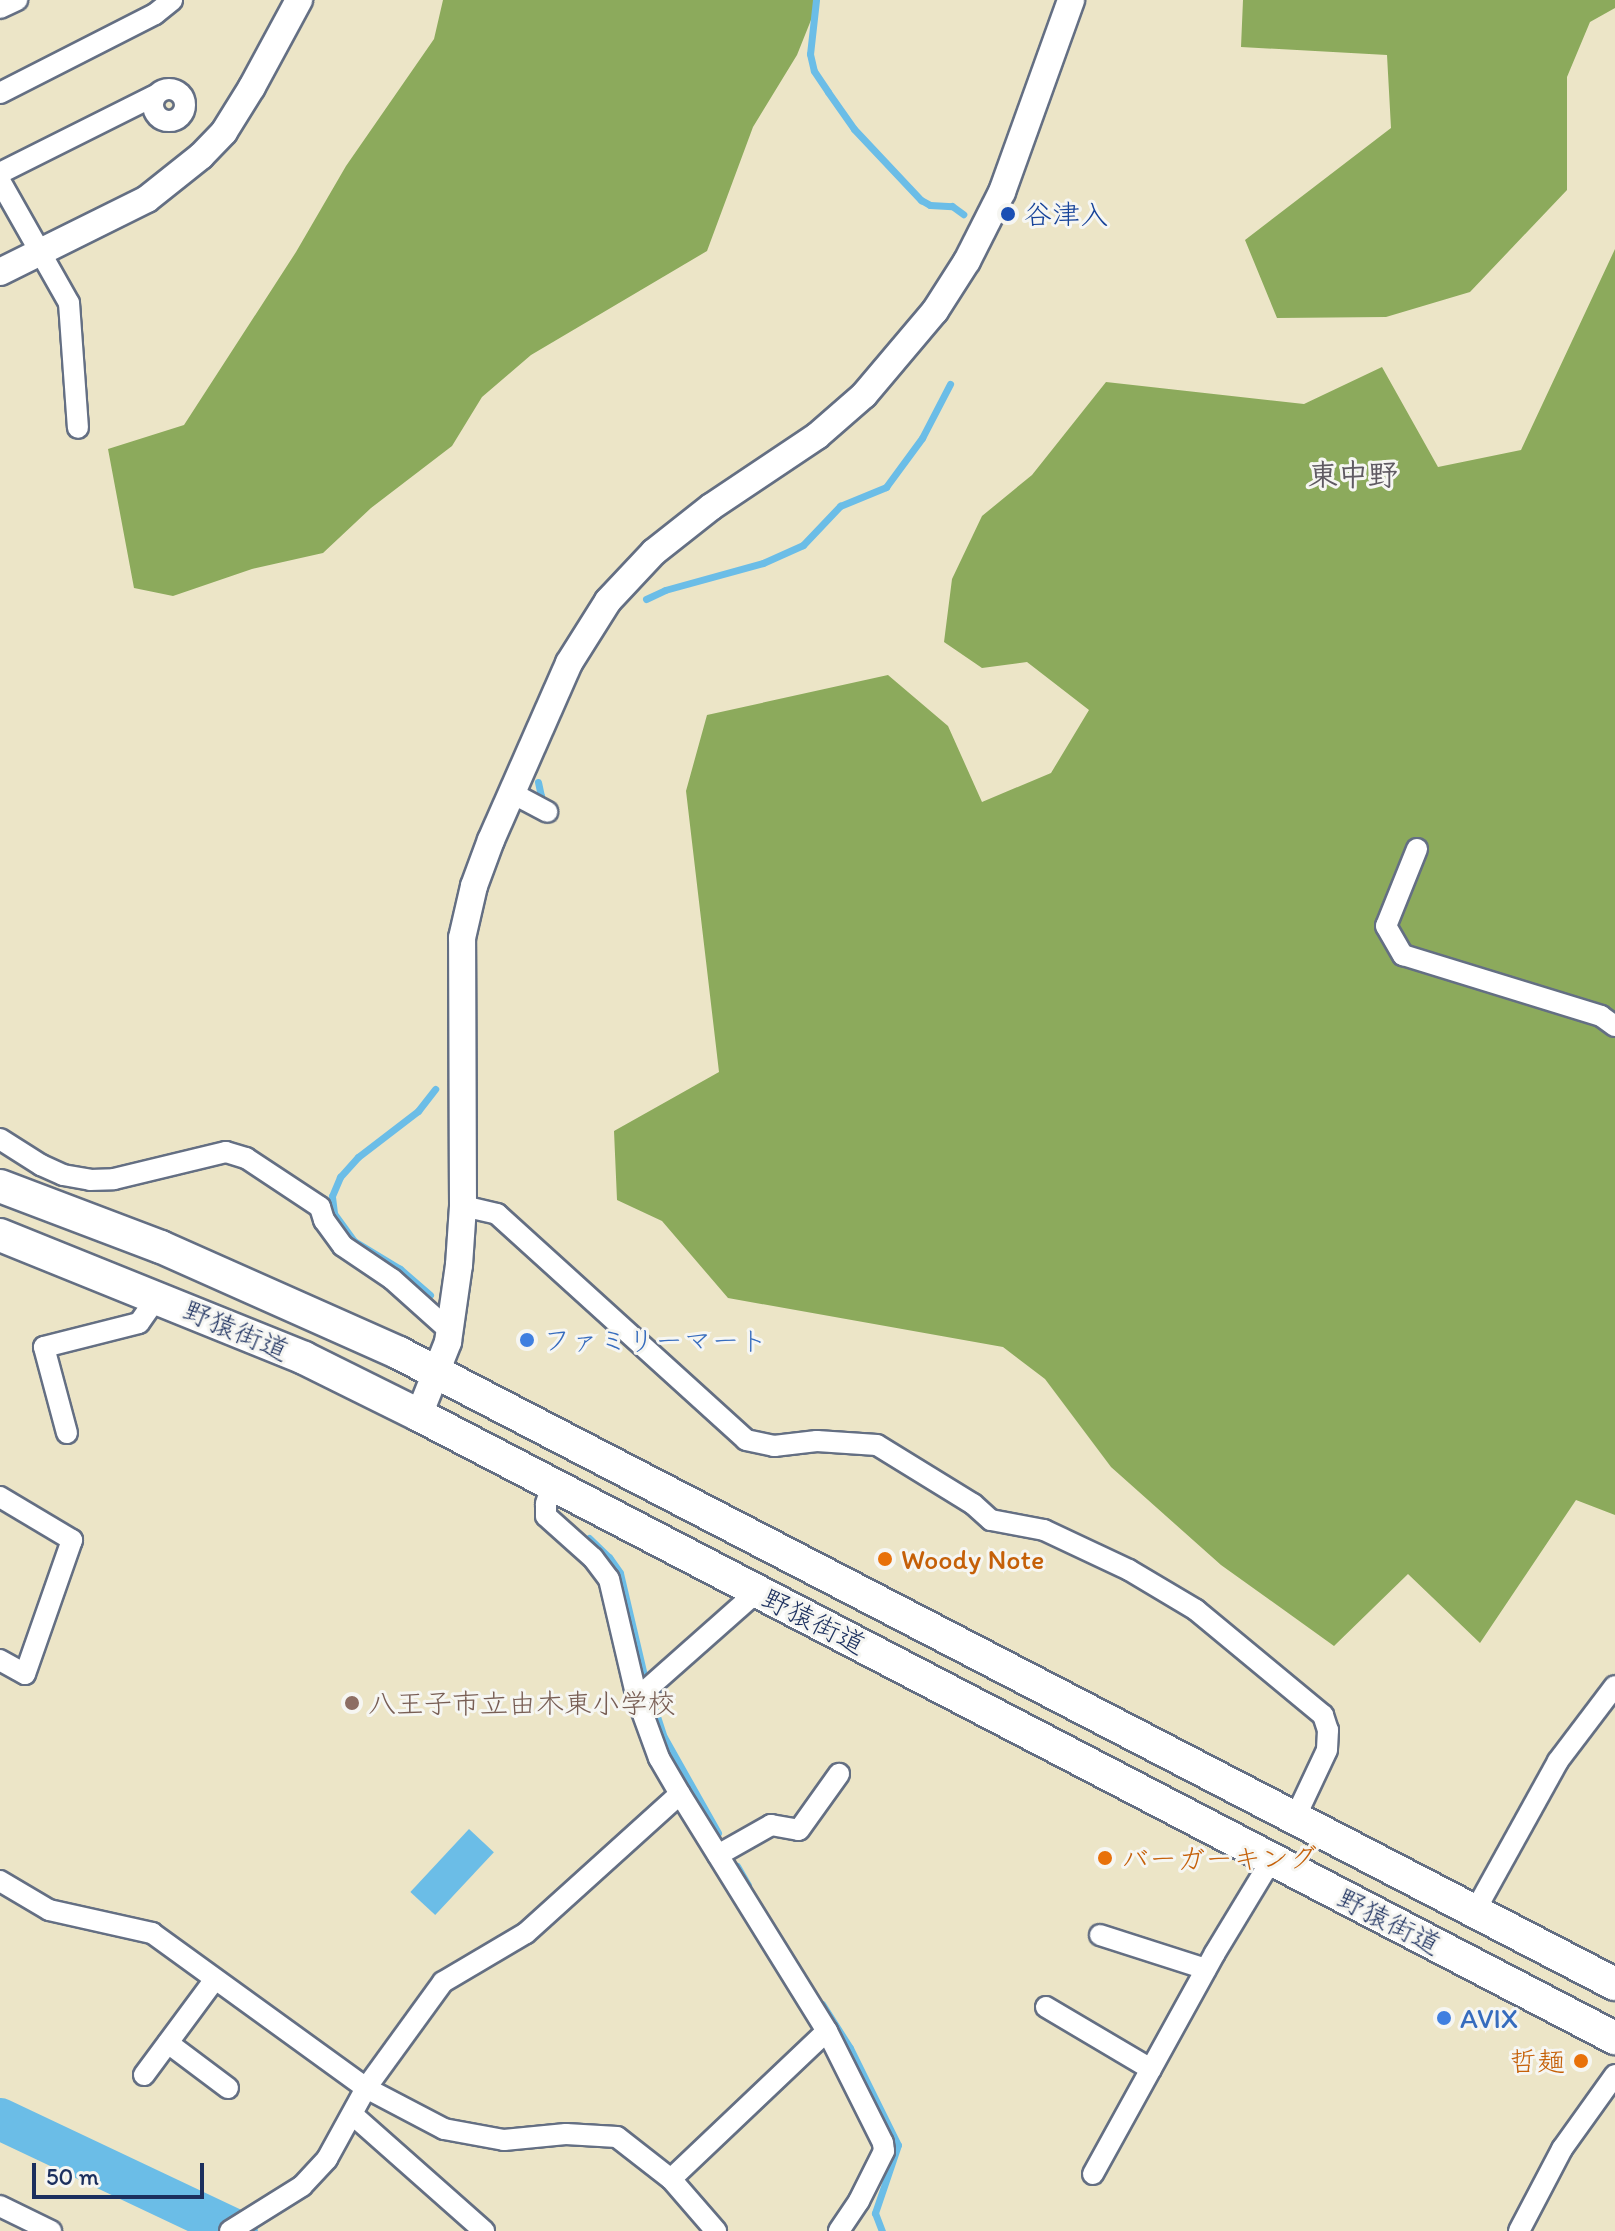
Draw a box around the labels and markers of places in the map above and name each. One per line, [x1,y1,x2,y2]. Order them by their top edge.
place label: 谷津入 [1024,197,1108,231]
marker: 谷津入 [999,205,1017,223]
place label: ファミリーマート [543,1323,767,1357]
marker: ファミリーマート [518,1331,536,1349]
place label: Woody Note [901,1542,1044,1576]
marker: Woody Note [876,1550,894,1568]
place label: 八王子市立由木東小学校 [368,1686,676,1720]
marker: 八王子市立由木東小学校 [343,1694,361,1712]
place label: バーガーキング [1121,1841,1317,1875]
marker: バーガーキング [1096,1849,1114,1867]
place label: AVIX [1460,2001,1518,2035]
marker: AVIX [1435,2009,1453,2027]
place label: 哲麺 [1509,2044,1565,2078]
marker: 哲麺 [1572,2052,1590,2070]

